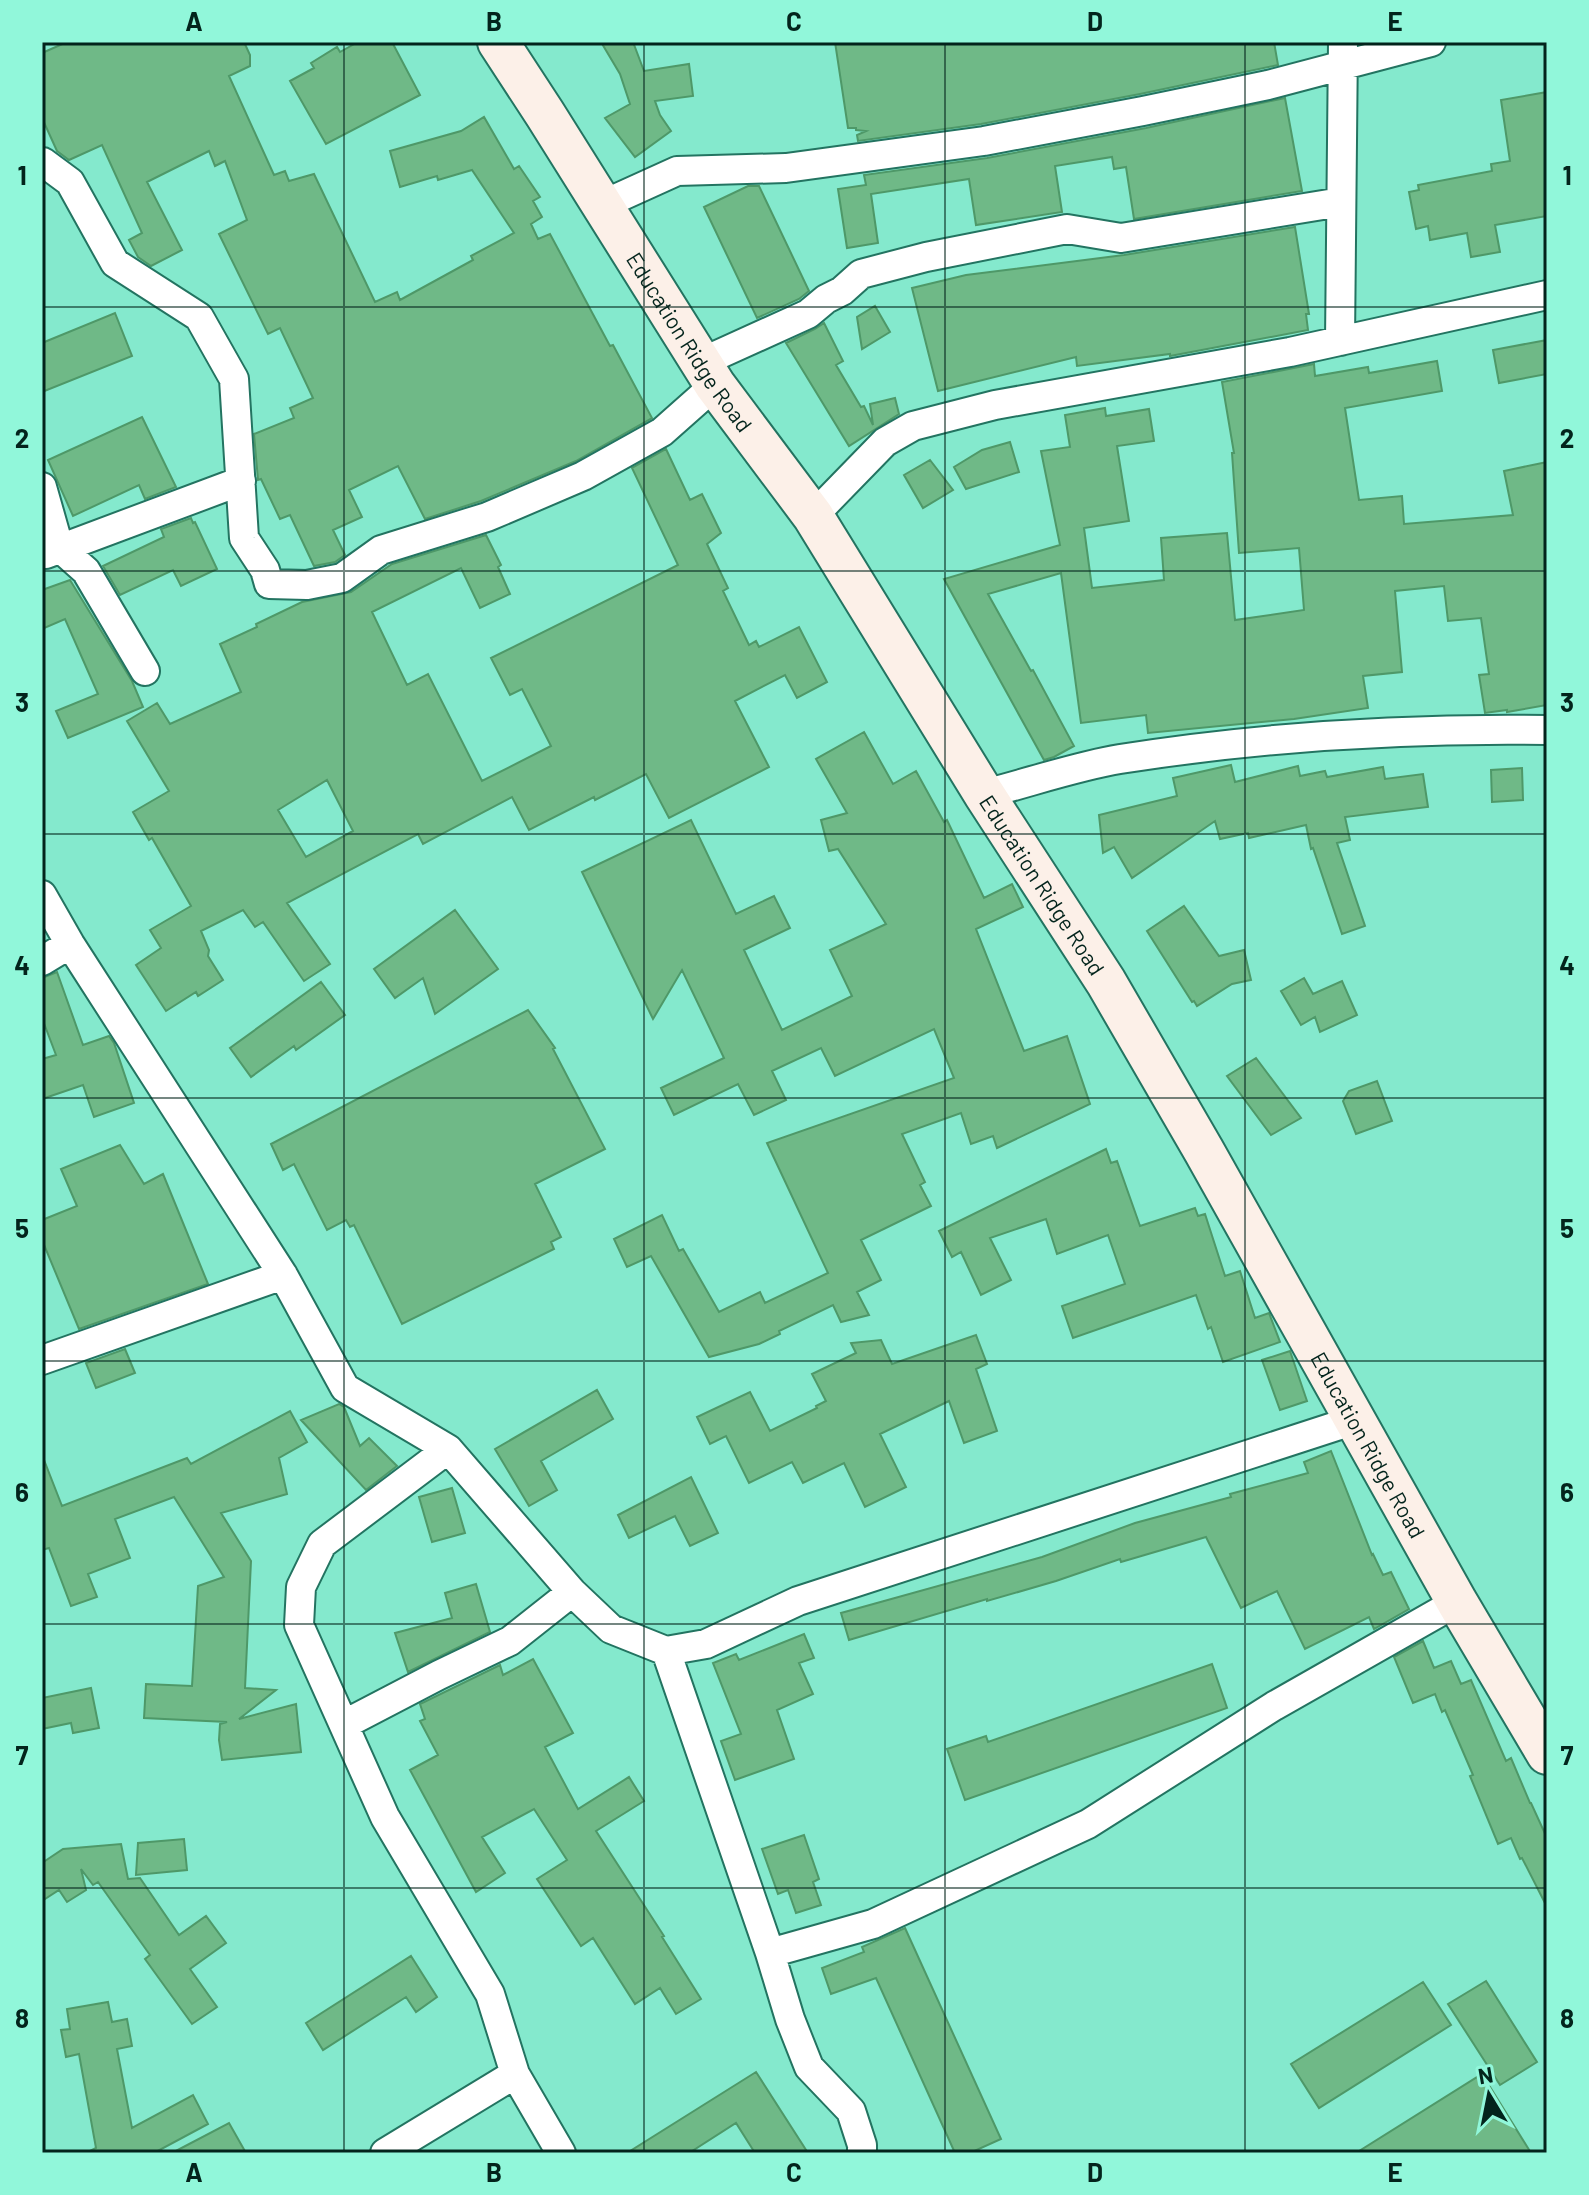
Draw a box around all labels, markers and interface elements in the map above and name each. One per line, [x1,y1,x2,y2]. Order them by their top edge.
text: A [185,5,203,36]
text: B [486,5,502,36]
text: C [786,5,802,36]
text: D [1087,5,1103,36]
text: E [1387,5,1403,36]
text: 1 [17,159,27,190]
text: 1 [1562,159,1572,190]
street label: Education Ridge Road [622,247,758,437]
text: 2 [15,422,29,453]
text: 2 [1560,422,1574,453]
text: 3 [15,686,29,717]
text: 3 [1560,686,1574,717]
street label: Education Ridge Road [975,790,1111,980]
text: 4 [14,949,30,980]
text: 4 [1559,949,1575,980]
text: 5 [15,1212,29,1243]
text: 5 [1560,1212,1574,1243]
street label: Education Ridge Road [1306,1347,1431,1542]
text: 6 [15,1476,29,1507]
text: 6 [1560,1476,1574,1507]
text: 7 [16,1739,29,1770]
text: 7 [1561,1739,1574,1770]
text: 8 [15,2002,29,2033]
text: 8 [1560,2002,1574,2033]
north arrow [1449,2055,1529,2135]
text: N [1476,2060,1495,2088]
text: A [185,2156,203,2187]
text: B [486,2156,502,2187]
text: C [786,2156,802,2187]
text: D [1087,2156,1103,2187]
text: E [1387,2156,1403,2187]

